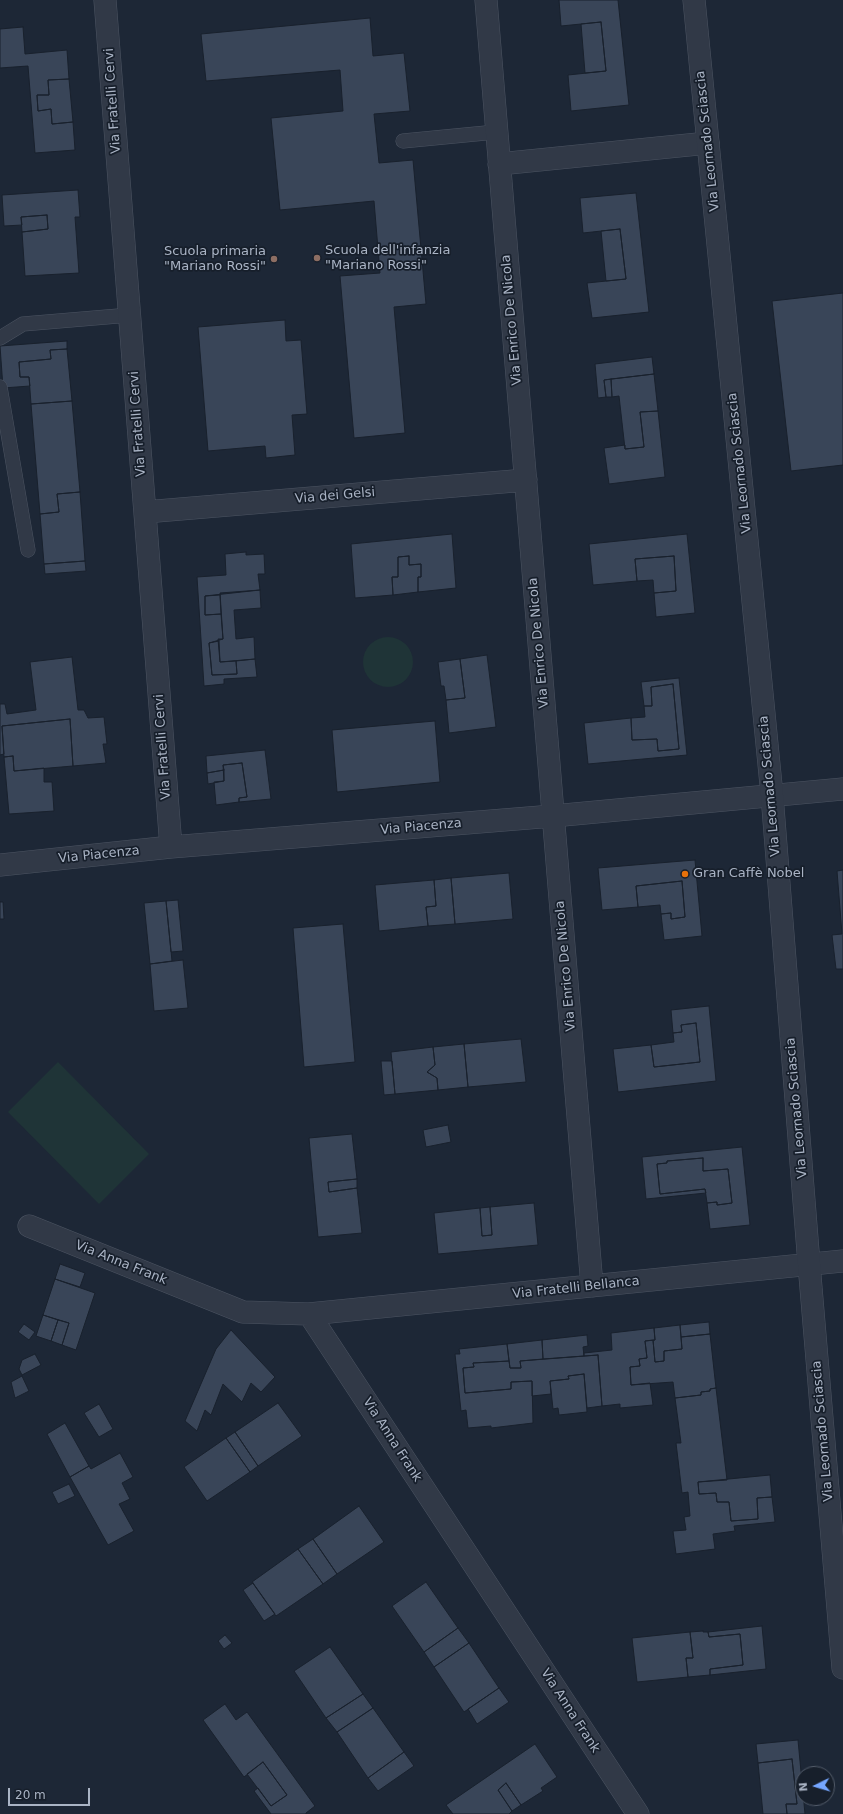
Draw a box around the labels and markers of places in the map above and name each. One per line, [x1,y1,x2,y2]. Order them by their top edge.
place label: Scuola dell'infanzia "Mariano Rossi" [325,243,450,274]
place label: Scuola primaria "Mariano Rossi" [164,244,266,275]
marker: Scuola dell'infanzia "Mariano Rossi" [312,253,322,263]
marker: Scuola primaria "Mariano Rossi" [269,254,279,264]
place label: Gran Caffè Nobel [693,866,804,882]
marker: Gran Caffè Nobel [680,869,690,879]

